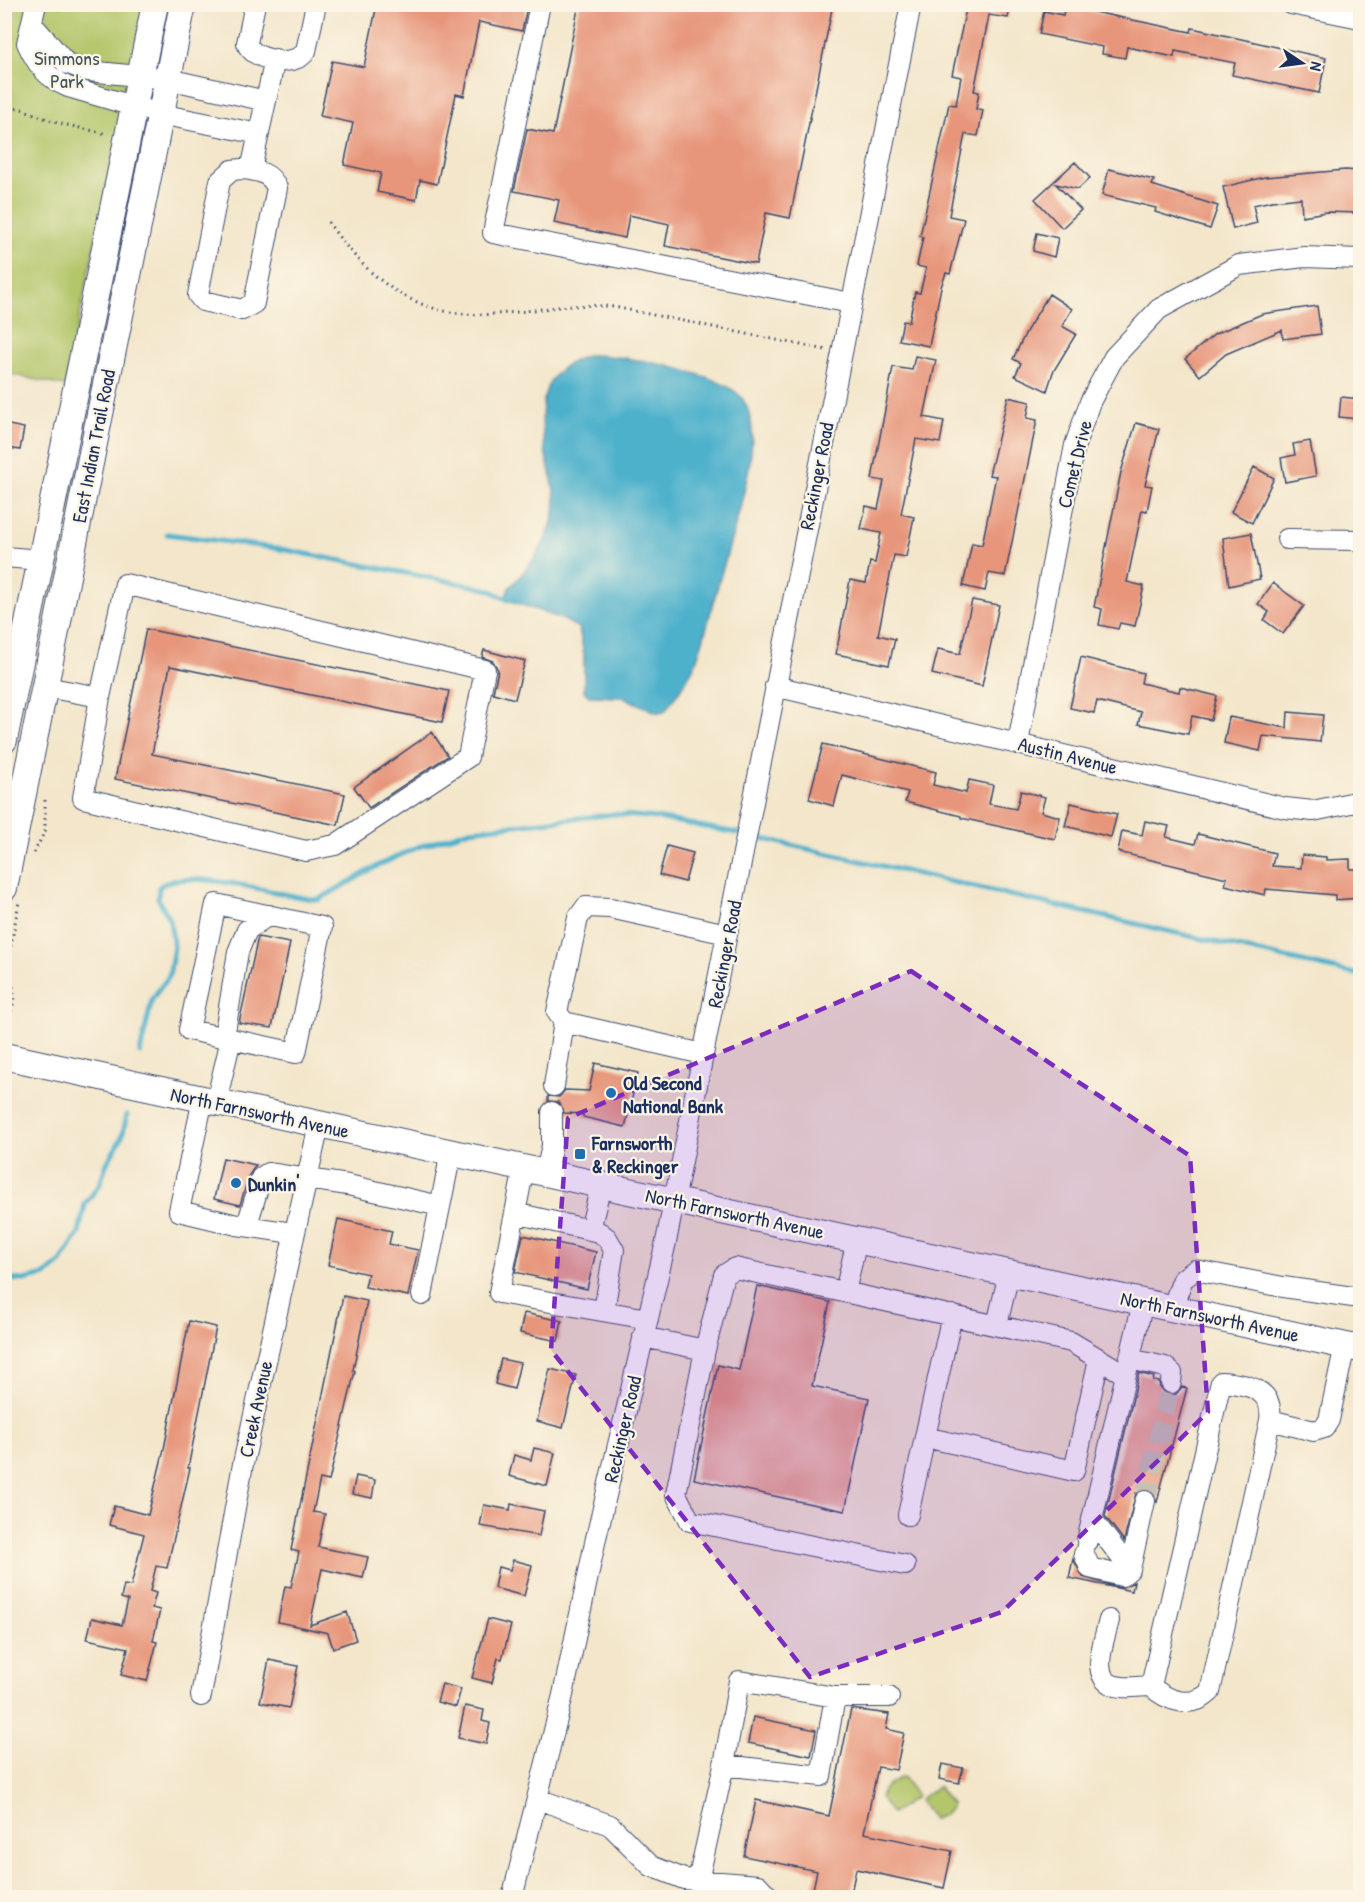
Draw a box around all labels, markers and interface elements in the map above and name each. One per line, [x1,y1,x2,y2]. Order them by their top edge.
north arrow [1272,33,1332,93]
park label: Simmons Park [34,44,100,94]
text: N [1305,60,1328,73]
street label: East Indian Trail Road [65,367,121,525]
street label: Comet Drive [1050,417,1098,511]
street label: Reckinger Road [792,420,840,532]
street label: Austin Avenue [1016,730,1120,780]
street label: Reckinger Road [700,898,748,1010]
place label: Old Second National Bank [623,1069,724,1119]
street label: North Farnsworth Avenue [168,1080,352,1144]
marker: Old Second National Bank [604,1086,618,1100]
place label: Farnsworth & Reckinger [591,1129,679,1180]
marker: Farnsworth & Reckinger [573,1147,587,1161]
place label: Dunkin' [248,1170,300,1197]
marker: Dunkin' [229,1176,243,1190]
street label: North Farnsworth Avenue [643,1181,827,1245]
street label: North Farnsworth Avenue [1118,1284,1302,1348]
street label: Creek Avenue [232,1358,278,1460]
street label: Reckinger Road [597,1373,647,1485]

